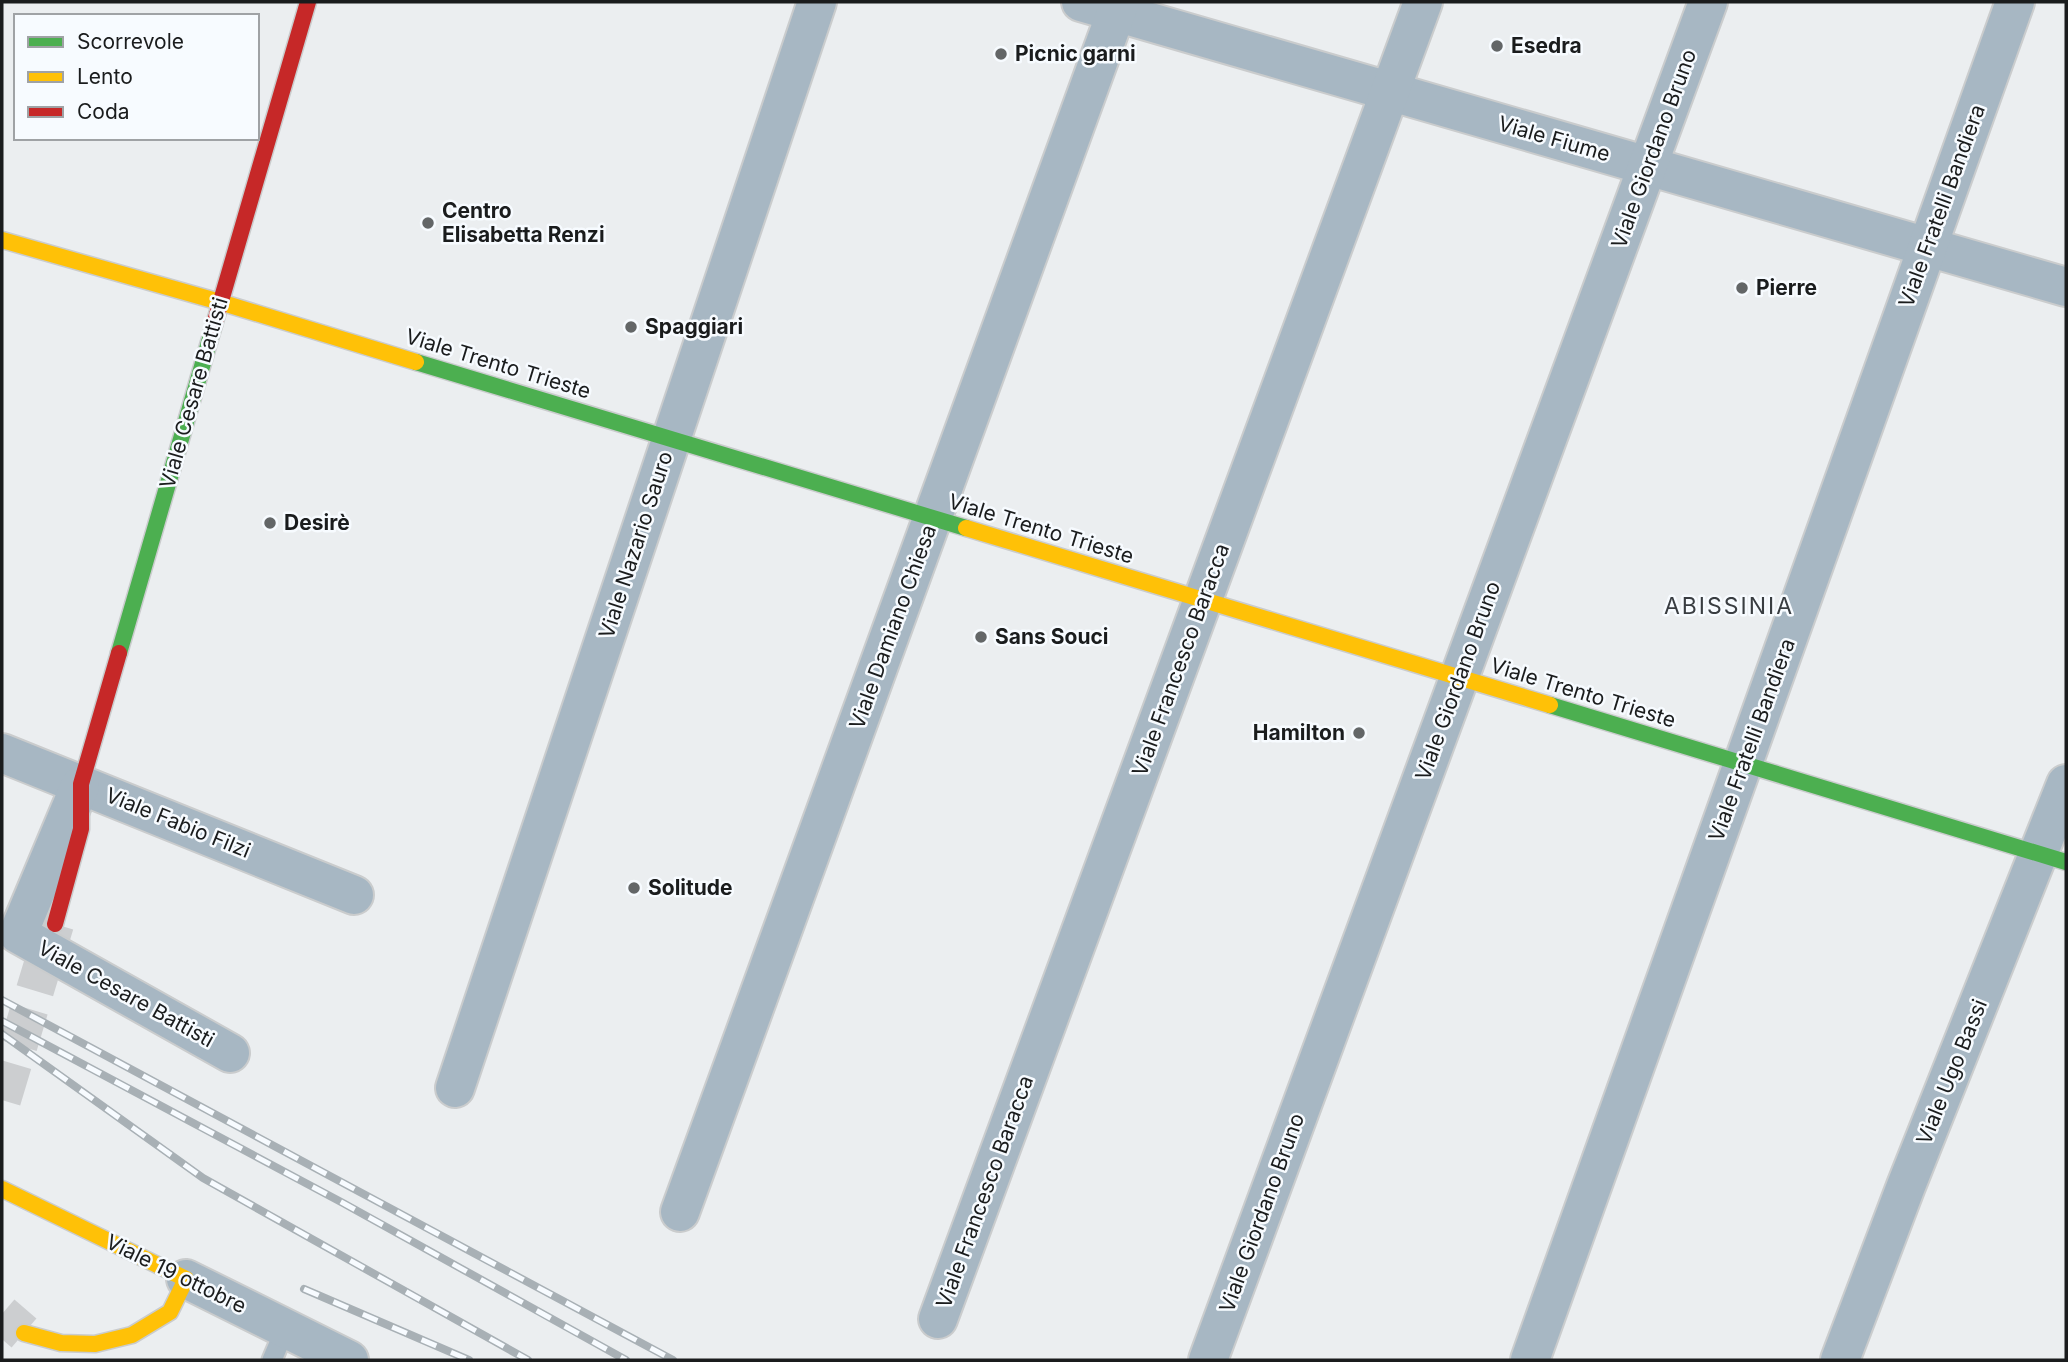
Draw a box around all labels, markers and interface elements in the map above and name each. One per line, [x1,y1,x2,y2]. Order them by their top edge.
legend [14,14,259,140]
text: Scorrevole [77,29,184,54]
place label: Esedra [1511,33,1582,58]
marker: Esedra [1489,38,1505,54]
place label: Picnic garni [1015,41,1136,66]
marker: Picnic garni [993,46,1009,62]
street label: Viale Giordano Bruno [1606,46,1701,252]
text: Lento [77,64,133,89]
text: Coda [77,99,130,124]
street label: Viale Fratelli Bandiera [1893,101,1990,311]
street label: Viale Fiume [1495,111,1613,166]
place label: Centro Elisabetta Renzi [442,198,605,247]
marker: Centro Elisabetta Renzi [420,215,436,231]
place label: Pierre [1756,275,1817,300]
marker: Pierre [1734,280,1750,296]
street label: Viale Cesare Battisti [154,294,233,491]
place label: Spaggiari [645,314,743,339]
marker: Spaggiari [623,319,639,335]
street label: Viale Trento Trieste [403,323,594,404]
street label: Viale Nazario Sauro [593,448,678,642]
street label: Viale Trento Trieste [946,488,1137,569]
place label: Desirè [284,510,350,535]
marker: Desirè [262,515,278,531]
street label: Viale Damiano Chiesa [844,521,941,732]
street label: Viale Francesco Baracca [1127,540,1234,779]
street label: Viale Giordano Bruno [1410,578,1505,784]
district label: ABISSINIA [1664,592,1794,620]
place label: Sans Souci [995,624,1109,649]
marker: Sans Souci [973,629,989,645]
street label: Viale Fratelli Bandiera [1703,635,1800,845]
street label: Viale Trento Trieste [1488,652,1679,733]
place label: Hamilton [1253,720,1345,745]
marker: Hamilton [1351,725,1367,741]
street label: Viale Fabio Filzi [102,782,254,863]
place label: Solitude [648,875,733,900]
marker: Solitude [626,880,642,896]
street label: Viale Cesare Battisti [34,935,219,1052]
street label: Viale Ugo Bassi [1911,996,1992,1148]
street label: Viale Francesco Baracca [931,1072,1038,1311]
street label: Viale Giordano Bruno [1214,1110,1309,1316]
street label: Viale 19 ottobre [102,1229,250,1318]

